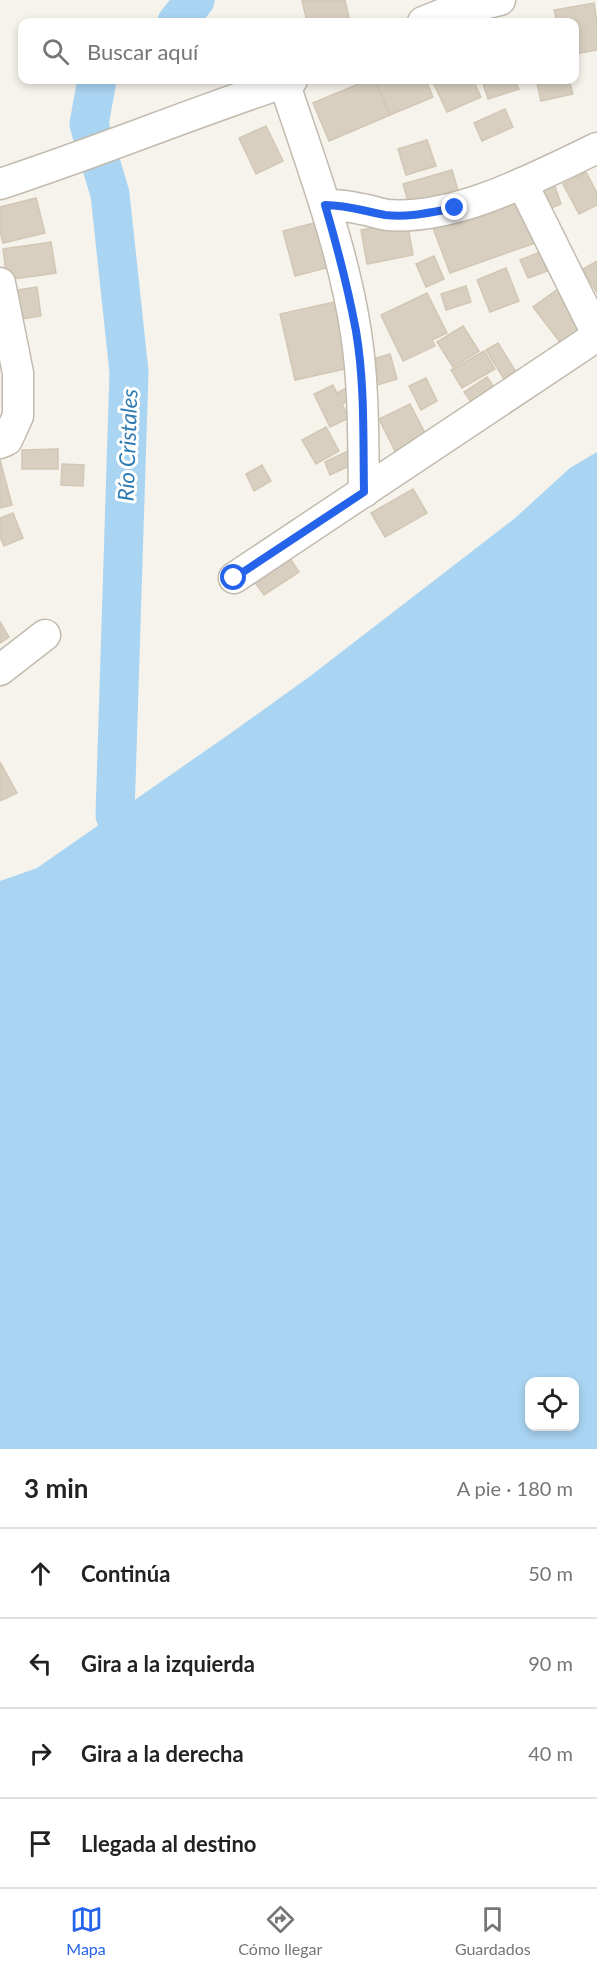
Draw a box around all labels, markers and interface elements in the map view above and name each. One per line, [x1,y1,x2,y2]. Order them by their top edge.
search box [18,18,579,84]
icon: search [39,35,72,68]
text: Buscar aquí [87,38,198,65]
route end [441,194,467,220]
water label: Río Cristales [112,388,142,502]
route start [220,564,246,590]
map controls [525,1377,579,1431]
button: locate [525,1377,579,1431]
text: 3 min [24,1472,88,1504]
text: A pie · 180 m [457,1476,573,1500]
icon: ahead [24,1557,57,1590]
text: Continúa [81,1560,170,1587]
text: 50 m [528,1561,573,1585]
icon: left [24,1647,57,1680]
text: Gira a la izquierda [81,1650,255,1677]
text: 90 m [528,1651,573,1675]
icon: right [24,1737,57,1770]
text: Gira a la derecha [81,1740,244,1767]
text: 40 m [528,1741,573,1765]
icon: arrive [24,1827,57,1860]
text: Llegada al destino [81,1830,257,1857]
tab: Mapa [66,1903,106,1958]
tab: Cómo llegar [238,1903,322,1958]
tab: Guardados [455,1903,531,1958]

